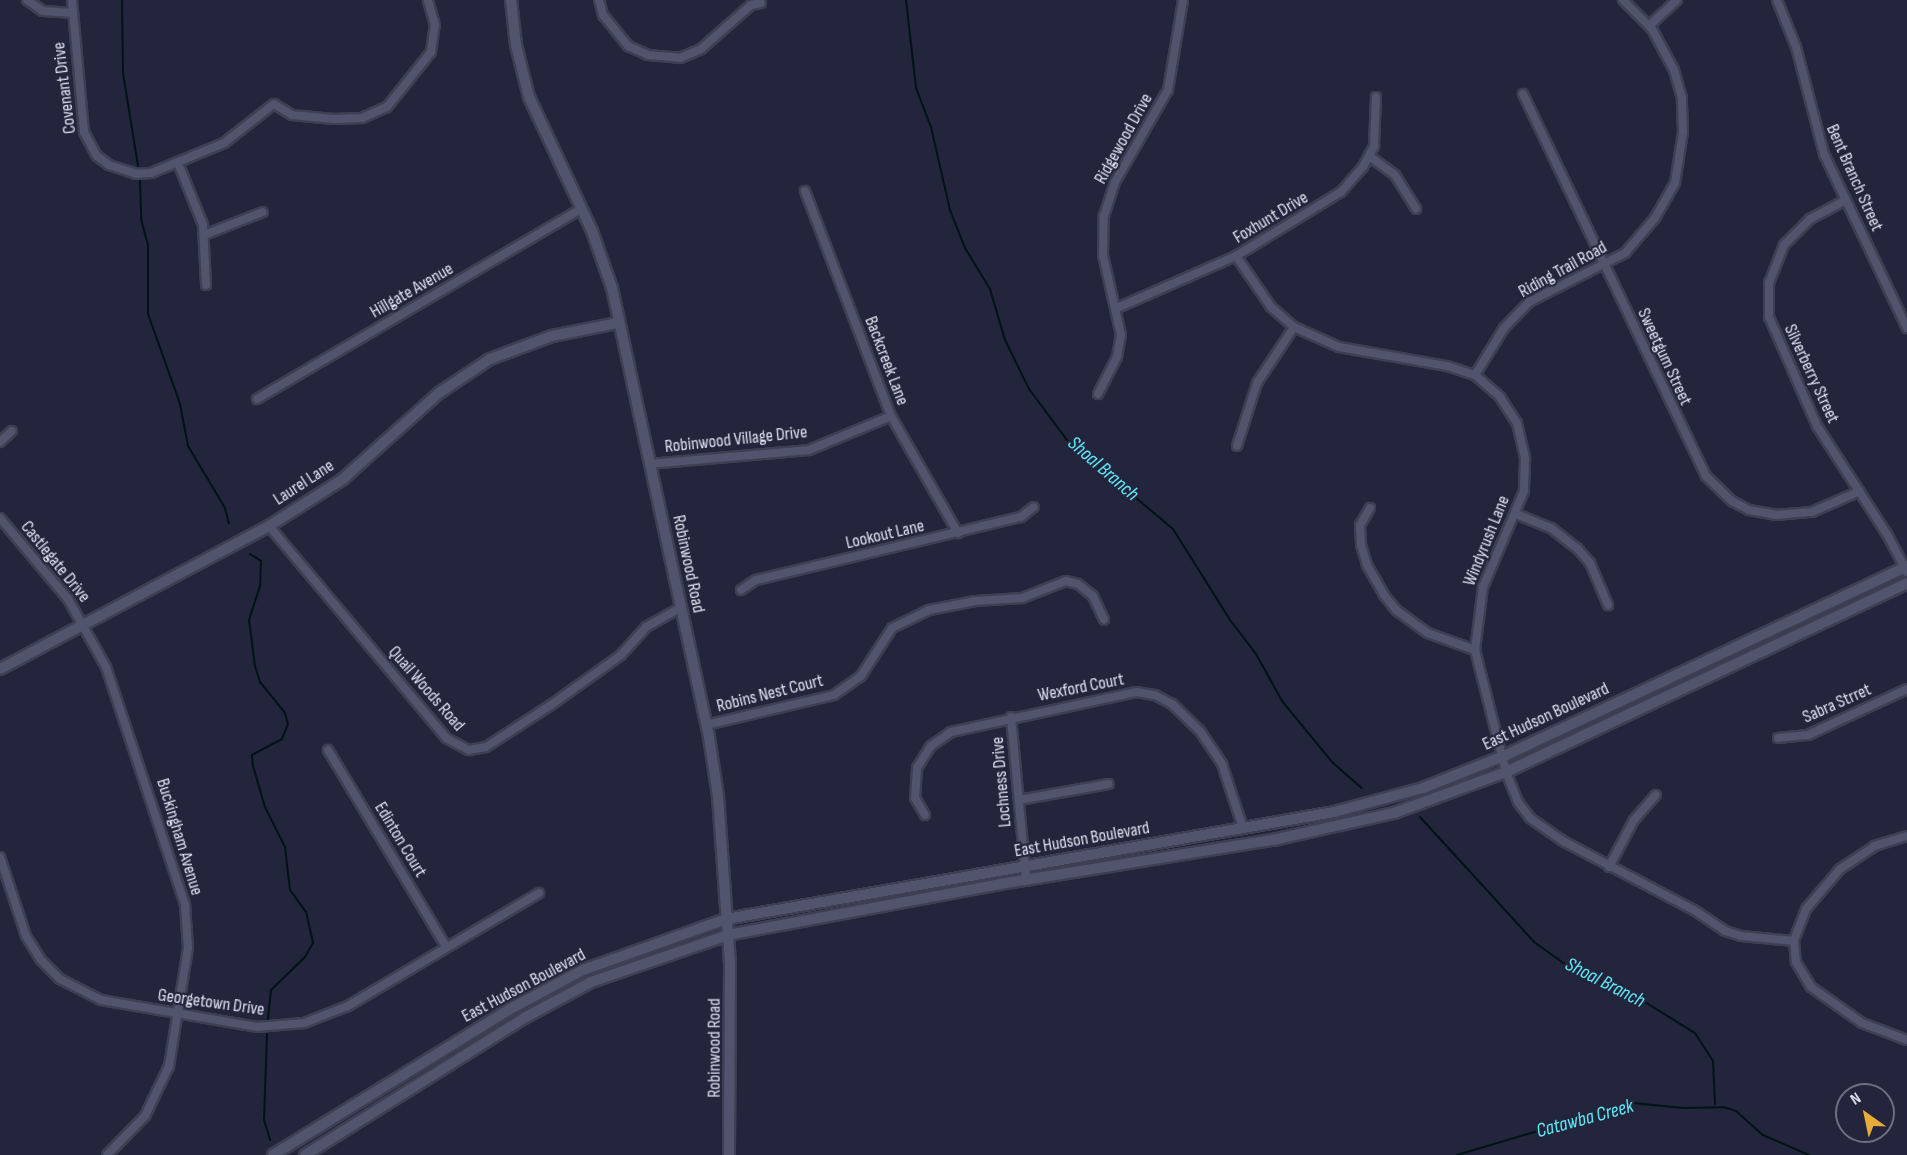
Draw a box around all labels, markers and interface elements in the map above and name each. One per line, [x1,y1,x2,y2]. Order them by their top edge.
street label: Covenant Drive [49,41,81,135]
street label: Ridgewood Drive [1090,90,1158,188]
street label: Bent Branch Street [1821,121,1887,235]
street label: Foxhunt Drive [1230,187,1312,249]
street label: Riding Trail Road [1515,237,1611,303]
street label: Hillgate Avenue [367,259,457,323]
street label: Sweetgum Street [1632,305,1696,409]
street label: Backcreek Lane [859,313,913,409]
street label: Silverberry Street [1779,321,1843,427]
street label: Robinwood Village Drive [664,422,808,458]
water label: Shoal Branch [1062,432,1144,506]
street label: Laurel Lane [270,455,338,511]
street label: Windyrush Lane [1459,493,1515,589]
street label: Robinwood Road [667,513,709,615]
street label: Lookout Lane [844,515,926,555]
street label: Castlegate Drive [16,517,94,607]
street label: Quail Woods Road [383,642,469,736]
street label: Wexford Court [1036,669,1126,707]
street label: Robins Nest Court [714,670,826,718]
street label: East Hudson Boulevard [1479,678,1613,756]
street label: Sabra Strret [1799,679,1875,729]
street label: Lochness Drive [987,736,1017,828]
street label: Buckingham Avenue [151,776,207,898]
street label: Edinton Court [369,799,431,881]
street label: East Hudson Boulevard [1013,817,1151,863]
street label: East Hudson Boulevard [458,944,590,1028]
water label: Shoal Branch [1561,953,1649,1013]
street label: Georgetown Drive [156,985,266,1021]
street label: Robinwood Road [704,998,726,1098]
north arrow [1835,1083,1895,1143]
text: N [1847,1089,1865,1109]
water label: Catawba Creek [1534,1095,1636,1143]

